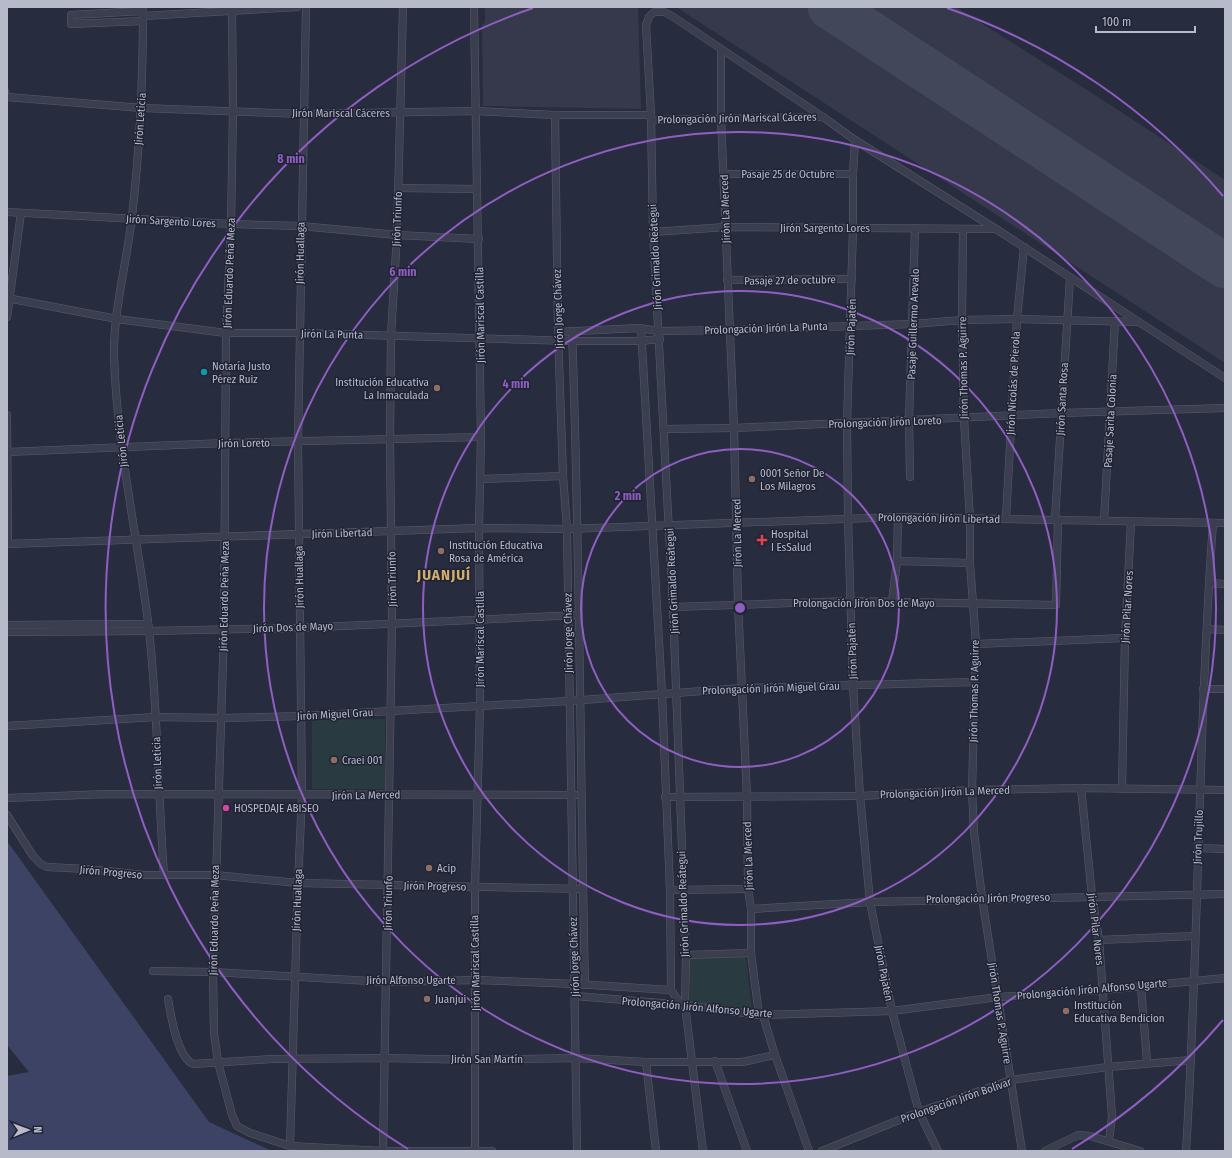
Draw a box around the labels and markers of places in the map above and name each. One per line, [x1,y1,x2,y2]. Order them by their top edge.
place label: Notaría Justo Pérez Ruiz [212,360,271,386]
marker: Notaría Justo Pérez Ruiz [199,367,209,377]
place label: Institución Educativa La Inmaculada [335,376,429,402]
marker: Institución Educativa La Inmaculada [432,383,442,393]
place label: 0001 Señor De Los Milagros [760,467,825,493]
marker: 0001 Señor De Los Milagros [747,474,757,484]
place label: Hospital I EsSalud [771,528,812,554]
marker: Hospital I EsSalud [756,534,768,546]
place label: Institución Educativa Rosa de América [449,539,543,565]
marker: Institución Educativa Rosa de América [436,546,446,556]
centre of rings [733,601,747,615]
place label: Craei 001 [342,754,383,767]
marker: Craei 001 [329,755,339,765]
place label: HOSPEDAJE ABISEO [234,802,319,815]
marker: HOSPEDAJE ABISEO [221,803,231,813]
place label: Acip [437,862,456,875]
marker: Acip [424,863,434,873]
place label: Juanjui [435,993,466,1006]
marker: Juanjui [422,994,432,1004]
place label: Institución Educativa Bendicion [1074,999,1165,1025]
marker: Institución Educativa Bendicion [1061,1006,1071,1016]

